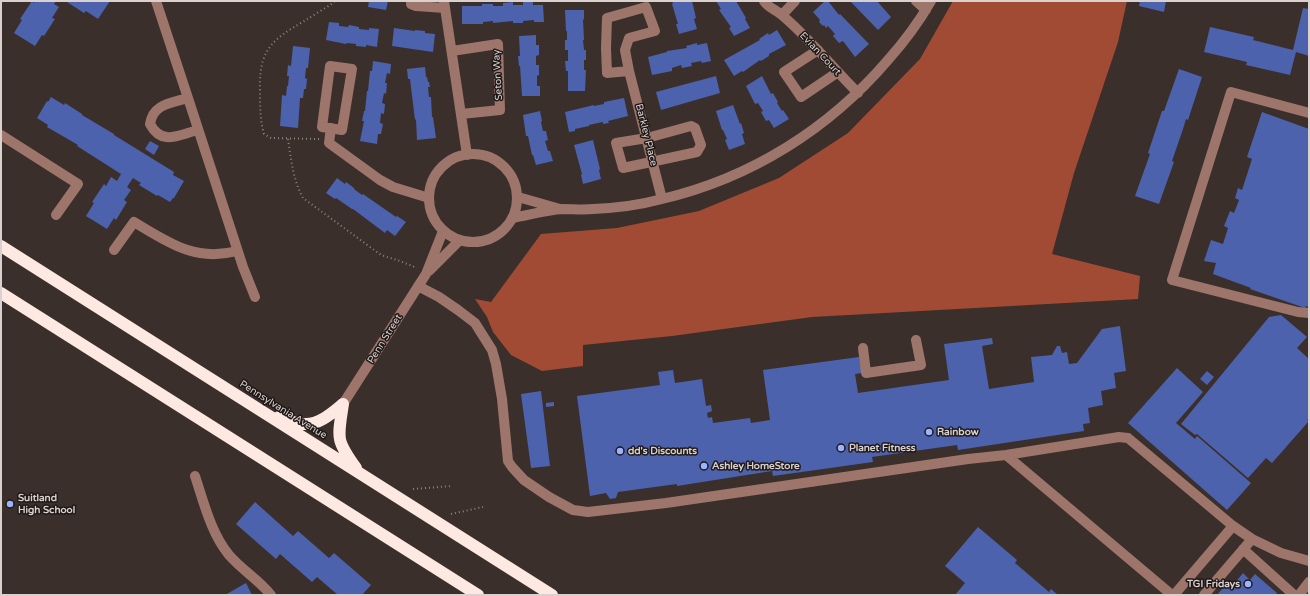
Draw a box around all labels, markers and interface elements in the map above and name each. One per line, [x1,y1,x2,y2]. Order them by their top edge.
street label: Evian Court [797,30,843,78]
street label: Seton Way [491,49,505,101]
street label: Barkley Place [632,103,660,167]
street label: Penn Street [365,312,405,366]
street label: Pennsylvania Avenue [237,378,329,442]
place label: Rainbow [937,426,979,438]
marker: Rainbow [924,427,934,437]
place label: Planet Fitness [849,442,916,454]
marker: Planet Fitness [836,443,846,453]
place label: dd's Discounts [628,445,697,457]
marker: dd's Discounts [615,446,625,456]
place label: Ashley HomeStore [712,460,800,472]
marker: Ashley HomeStore [699,461,709,471]
place label: Suitland High School [18,492,75,516]
marker: Suitland High School [5,499,15,509]
place label: TGI Fridays [1187,578,1240,590]
marker: TGI Fridays [1243,579,1253,589]

